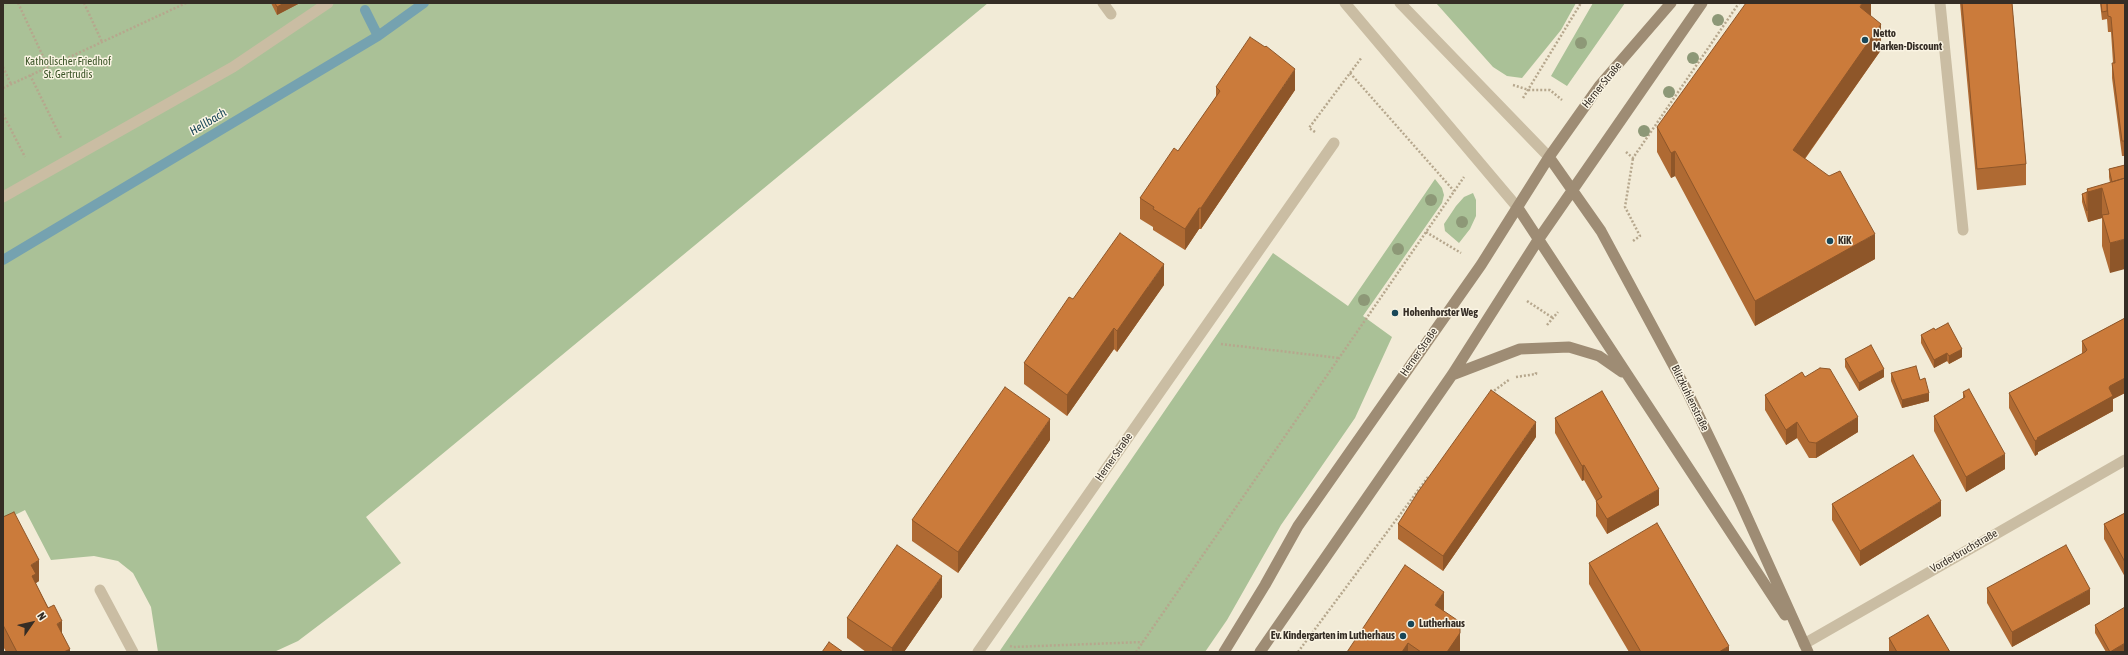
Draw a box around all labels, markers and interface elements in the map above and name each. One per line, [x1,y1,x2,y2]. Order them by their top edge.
place label: Netto Marken-Discount [1873,27,1942,53]
marker: Netto Marken-Discount [1860,35,1870,45]
park label: Katholischer Friedhof St. Gertrudis [25,55,111,81]
street label: Herner Straße [1579,59,1625,111]
water label: Hellbach [187,105,229,139]
place label: KiK [1838,234,1851,248]
marker: KiK [1825,236,1835,246]
place label: Hohenhorster Weg [1403,306,1478,320]
marker: Hohenhorster Weg [1390,308,1400,318]
street label: Herner Straße [1398,325,1440,379]
street label: Blitzkuhlenstraße [1668,363,1712,433]
street label: Herner Straße [1093,430,1135,484]
street label: Vorderbruchstraße [1928,526,2000,576]
north arrow [12,603,52,643]
text: N [35,610,49,622]
place label: Lutherhaus [1419,617,1465,631]
marker: Lutherhaus [1406,619,1416,629]
place label: Ev. Kindergarten im Lutherhaus [1271,629,1395,643]
marker: Ev. Kindergarten im Lutherhaus [1398,631,1408,641]

